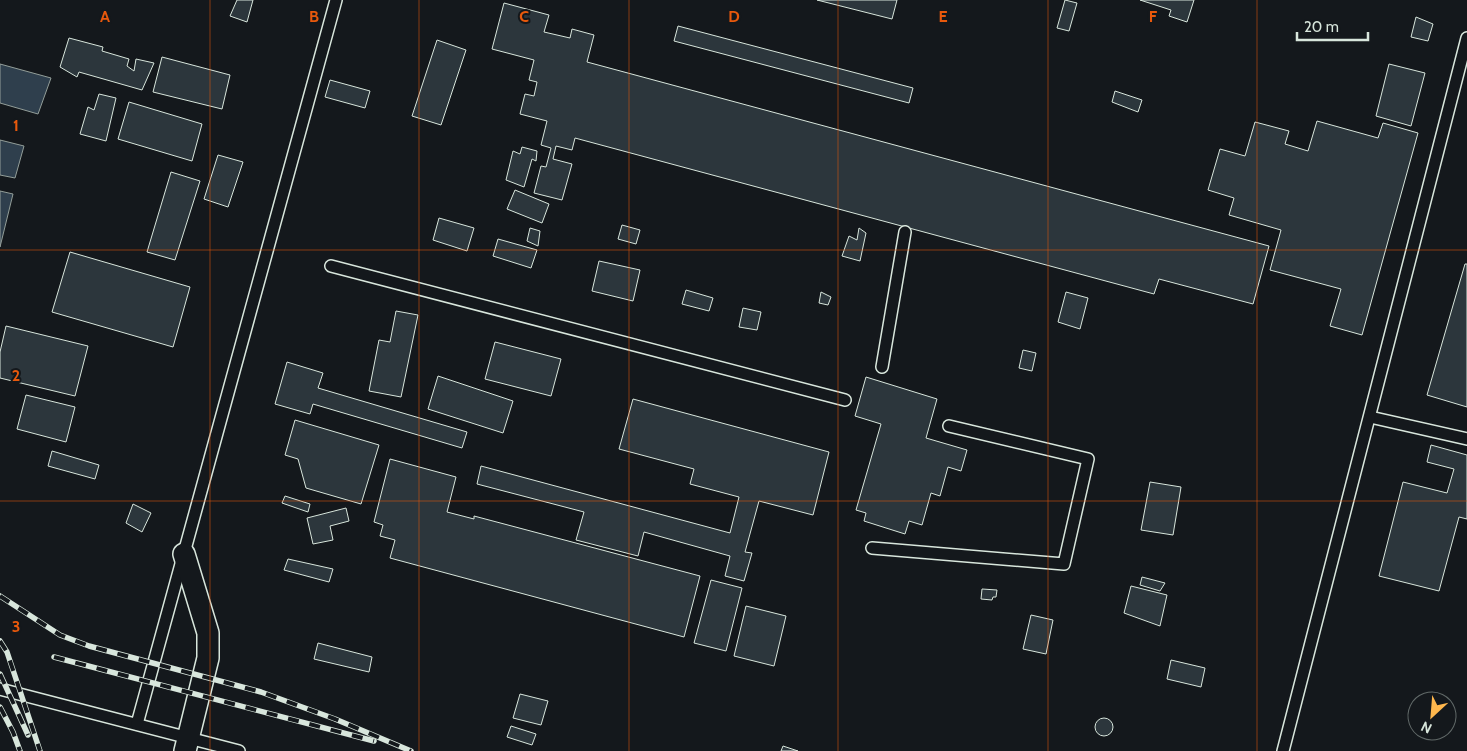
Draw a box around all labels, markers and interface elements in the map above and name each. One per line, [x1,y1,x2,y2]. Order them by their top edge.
text: A [100,7,110,26]
text: B [309,7,319,26]
text: C [519,7,529,26]
text: D [728,7,740,26]
text: E [938,7,948,26]
text: F [1149,7,1158,26]
scale bar [1297,10,1368,42]
text: 20 m [1304,18,1339,36]
text: 1 [13,116,19,135]
text: 2 [12,366,20,385]
text: 3 [12,617,20,636]
north arrow [1407,691,1457,741]
text: N [1418,717,1435,738]

